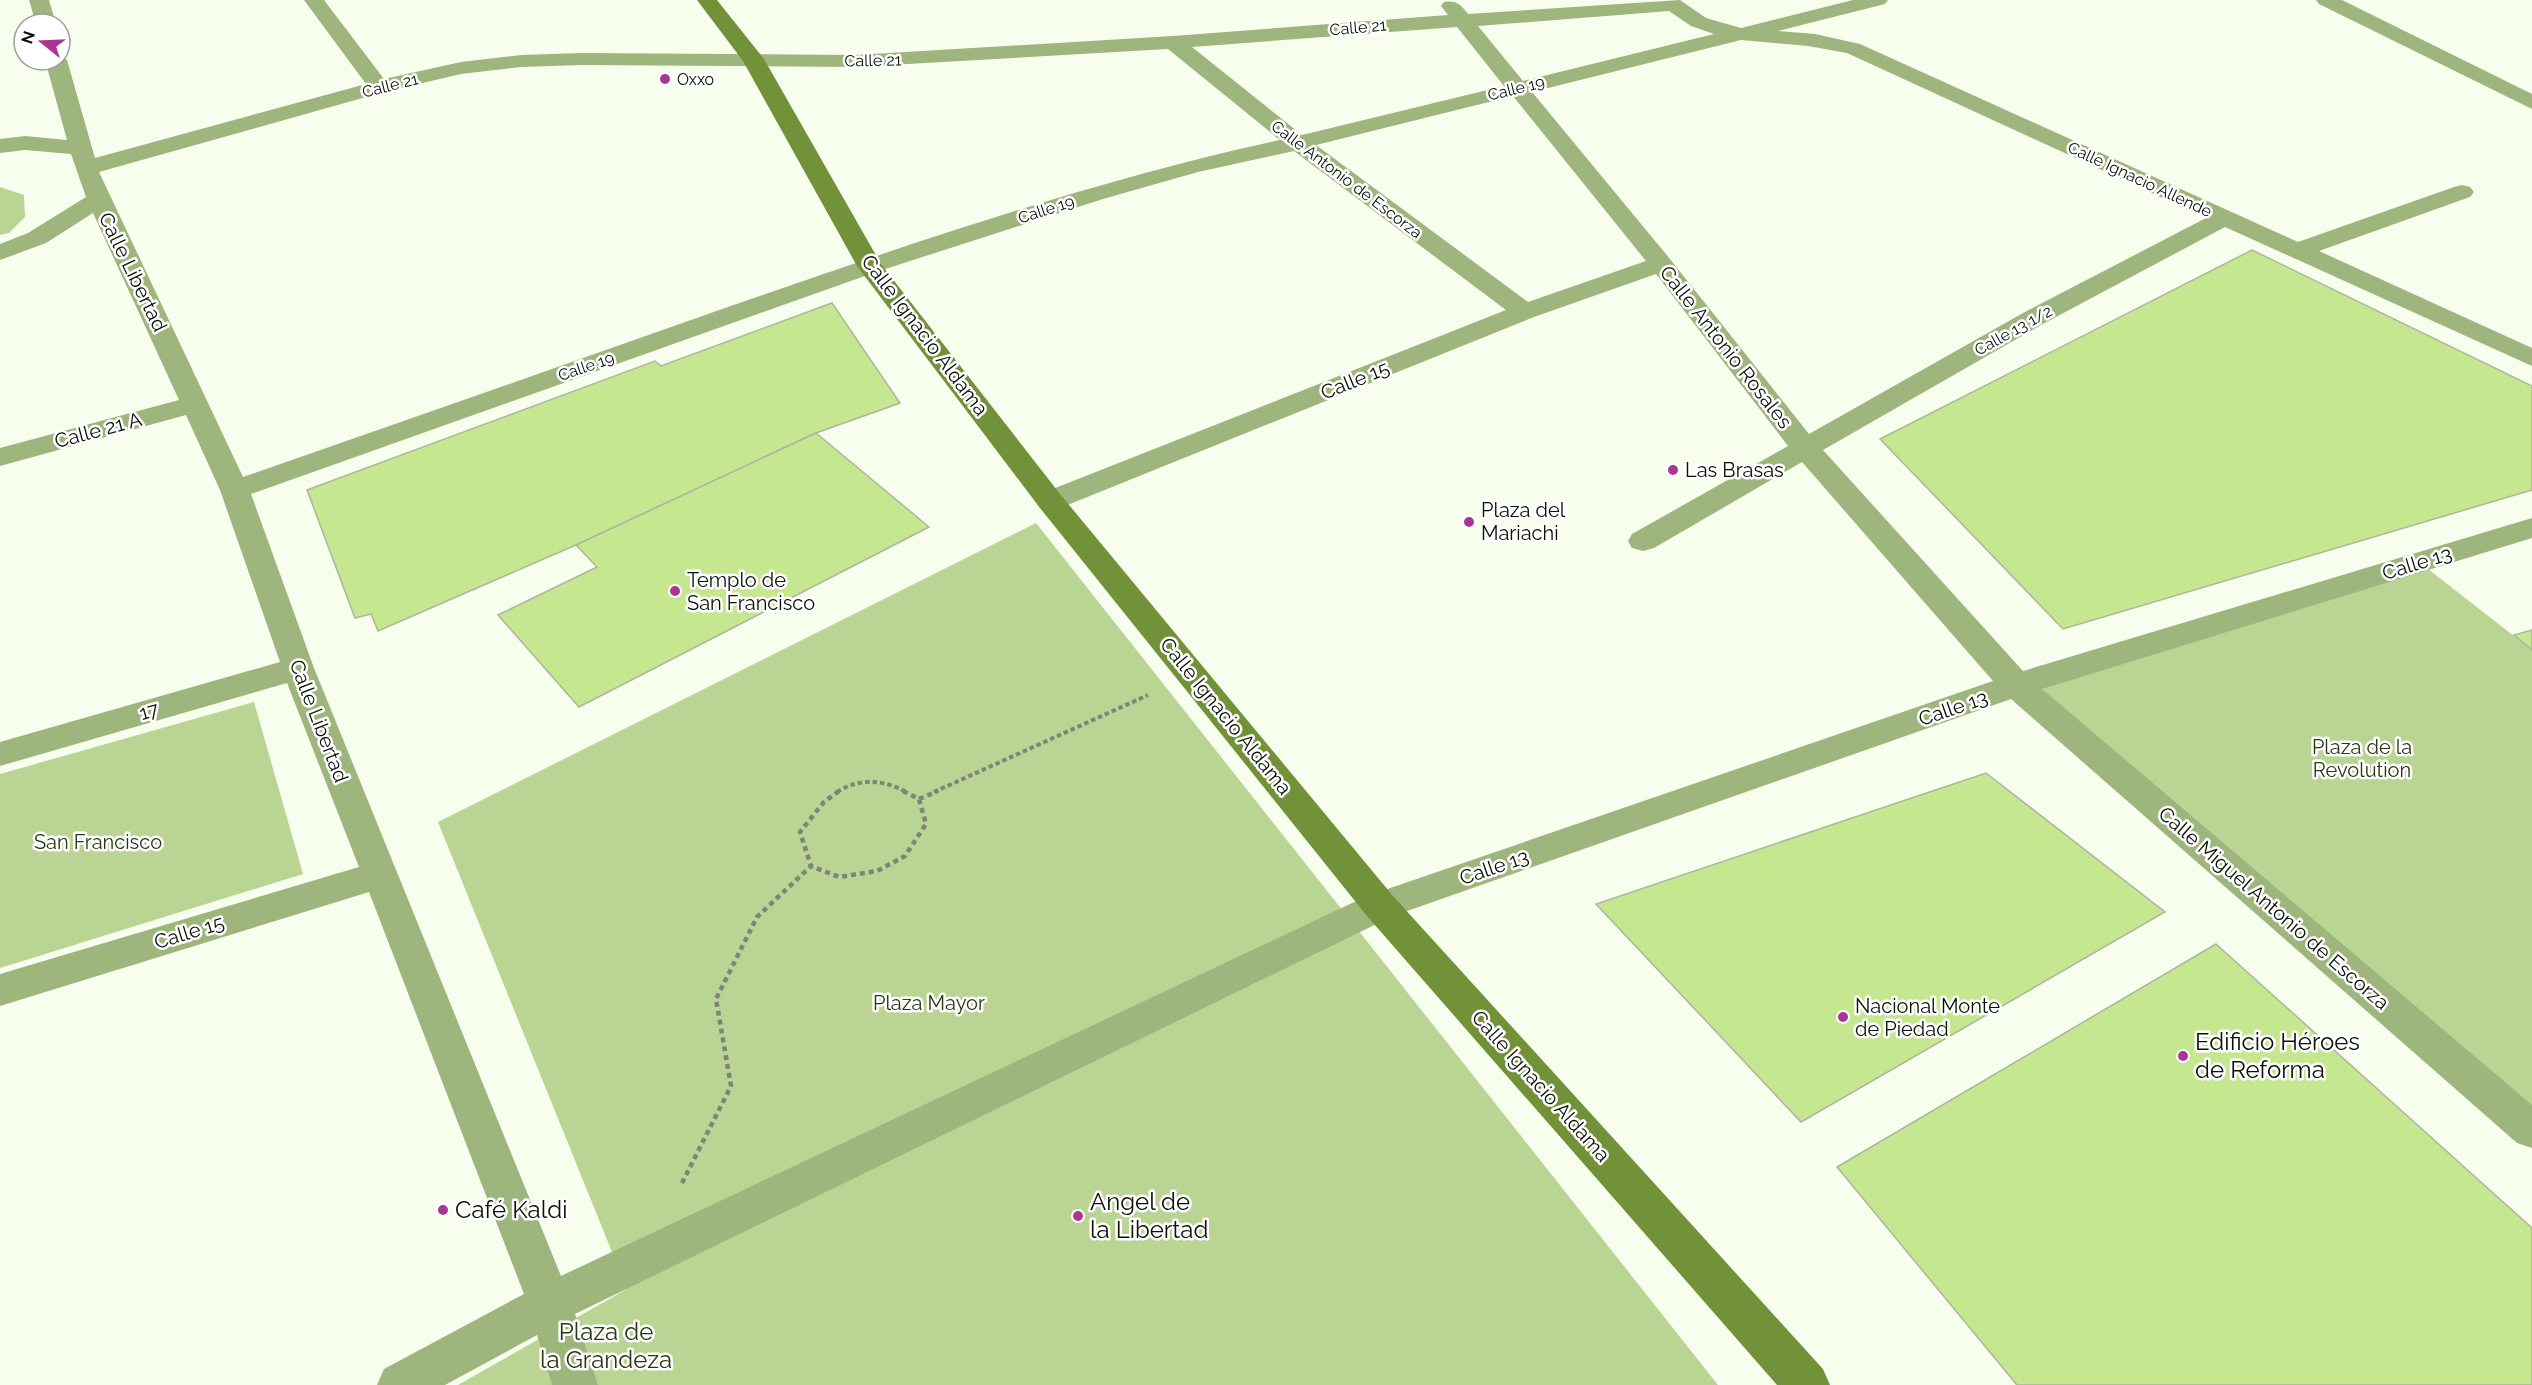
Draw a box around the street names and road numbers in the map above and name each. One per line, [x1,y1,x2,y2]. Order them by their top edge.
street label: Calle 21 [1329,16,1387,39]
street label: Calle 21 [844,51,902,70]
street label: Calle 21 [360,69,420,102]
street label: Calle 19 [1486,72,1547,105]
street label: Calle Antonio de Escorza [1268,116,1426,242]
street label: Calle Ignacio Allende [2065,138,2215,221]
street label: Calle 19 [1016,191,1077,227]
street label: Calle Libertad [94,209,172,335]
street label: Calle Ignacio Aldama [857,250,993,420]
street label: Calle Antonio Rosales [1655,261,1797,433]
street label: Calle 13 1/2 [1971,301,2055,360]
street label: Calle 19 [556,348,617,385]
street label: Calle 15 [1317,355,1393,405]
street label: Calle 21 A [52,407,145,453]
street label: Calle 13 [2379,541,2455,585]
street label: Calle Ignacio Aldama [1155,633,1297,799]
street label: Calle Libertad [285,656,353,786]
street label: Calle 13 [1915,685,1991,731]
street label: 17 [136,697,162,725]
street label: Calle Miguel Antonio de Escorza [2154,801,2394,1015]
street label: Calle 13 [1456,844,1532,890]
street label: Calle 15 [151,910,227,954]
street label: Calle Ignacio Aldama [1467,1005,1615,1167]

